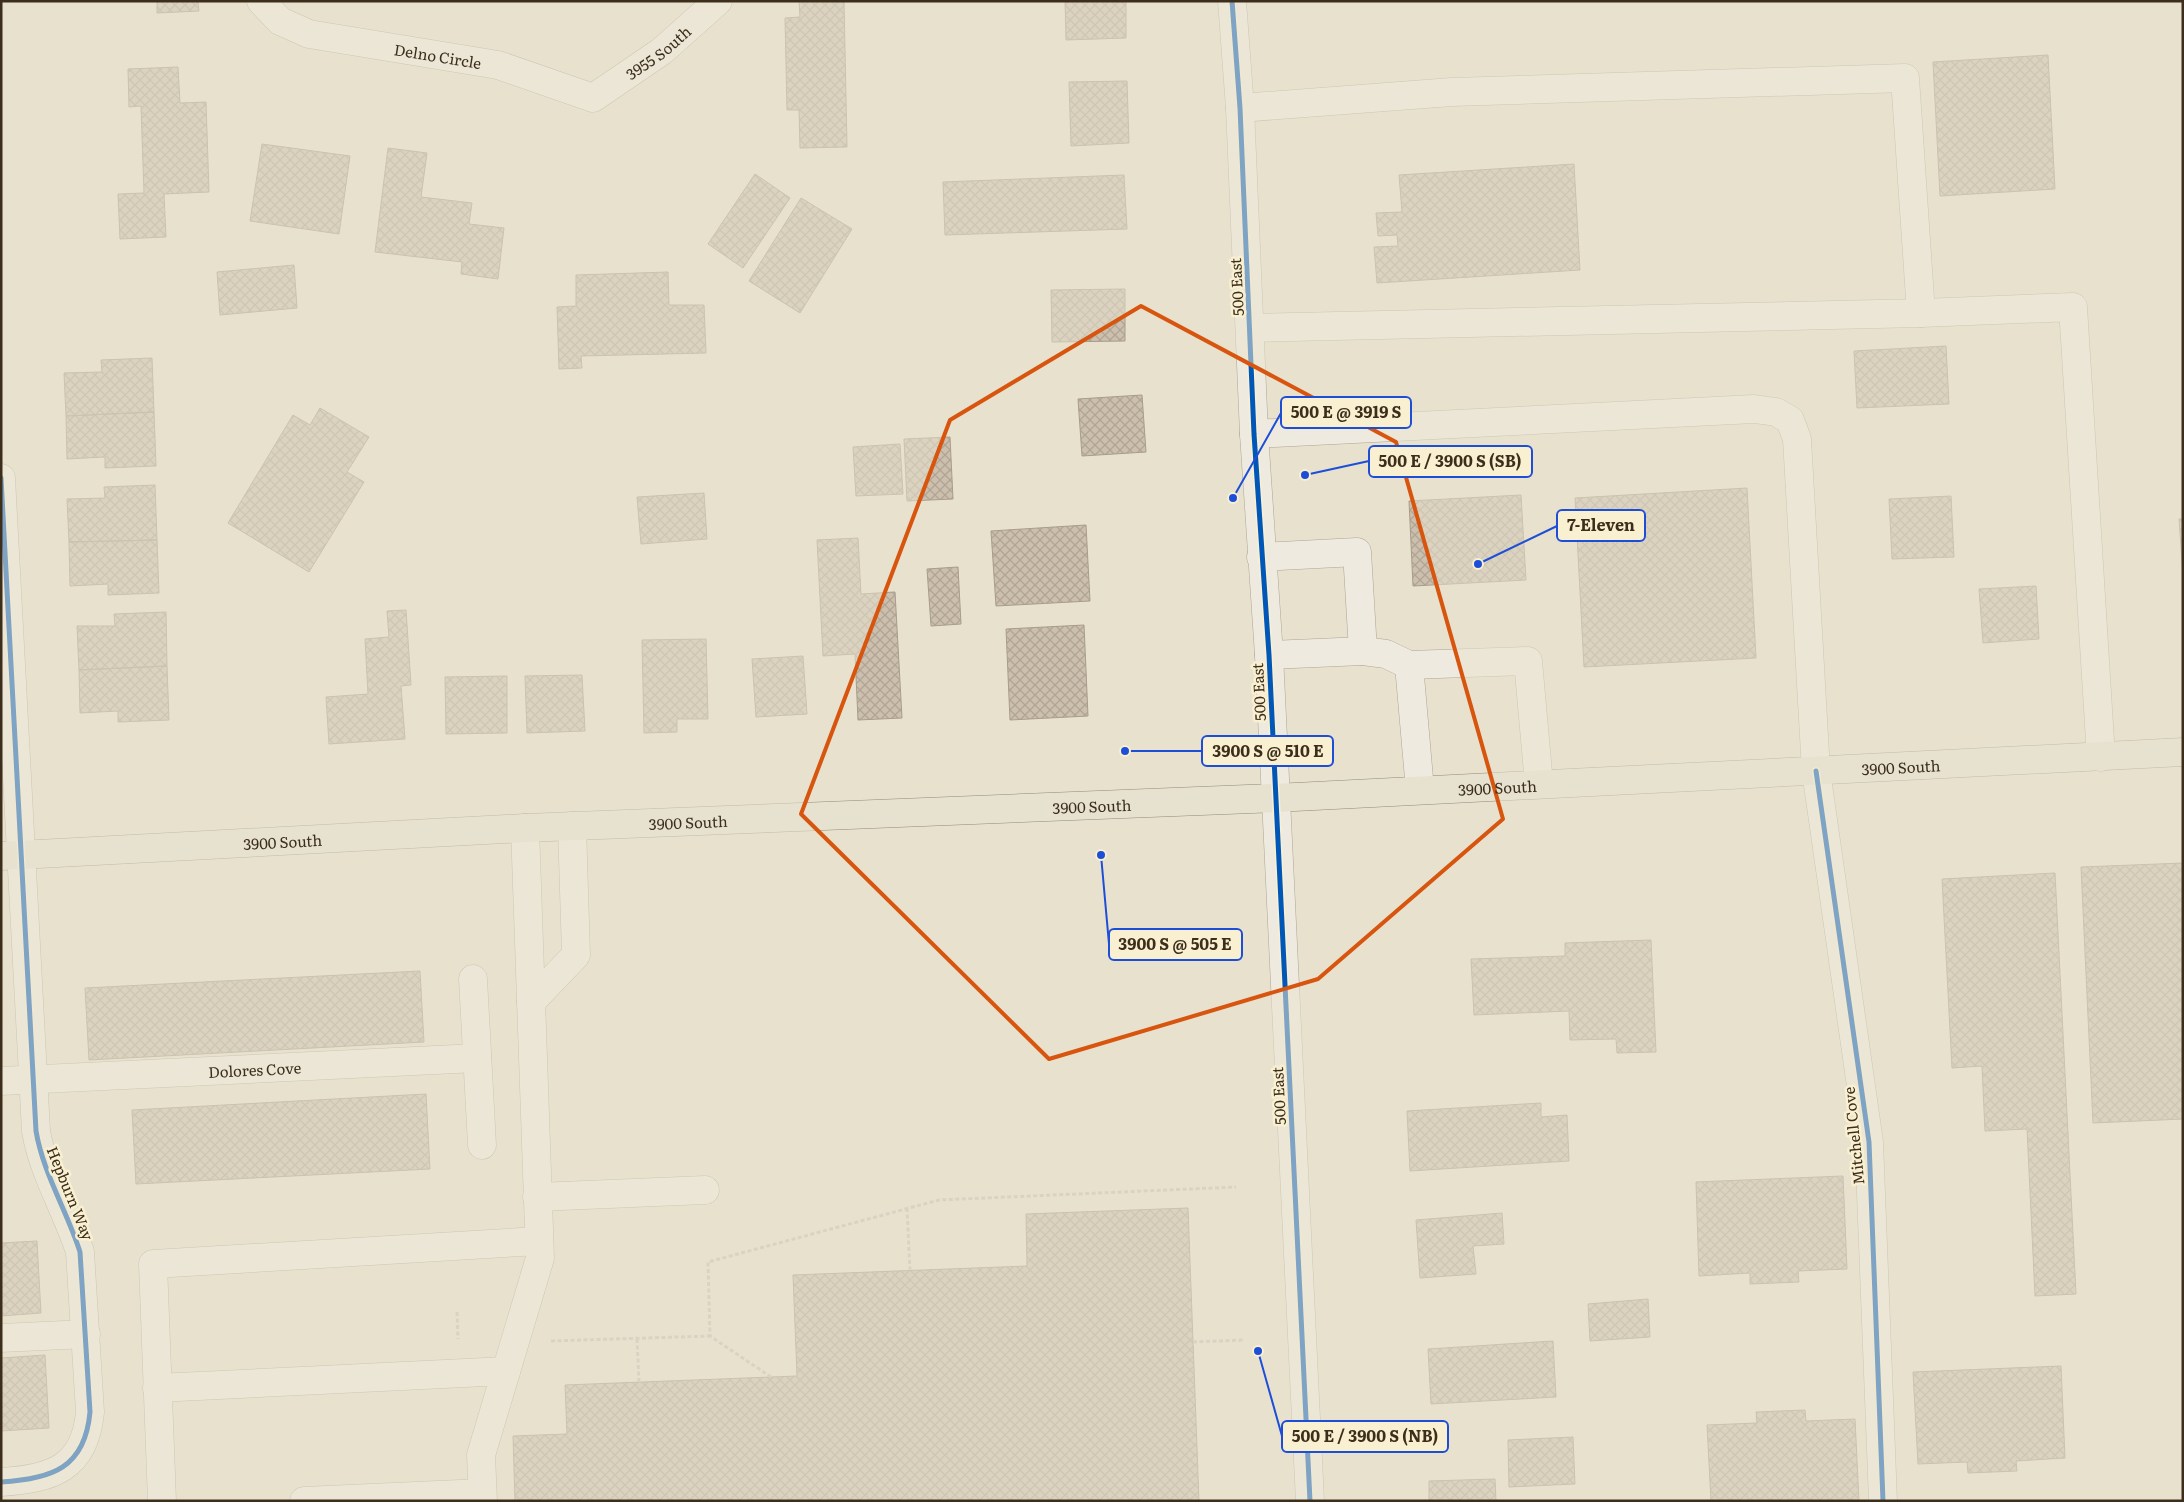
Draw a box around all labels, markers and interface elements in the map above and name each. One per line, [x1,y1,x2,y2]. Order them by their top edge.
street label: 3955 South [620,19,695,84]
street label: Delno Circle [393,37,483,74]
street label: 500 East [1223,257,1249,317]
callout: 500 E @ 3919 S [1281,397,1411,428]
text: 500 E @ 3919 S [1291,399,1402,423]
callout: 500 E / 3900 S (SB) [1369,446,1532,477]
text: 500 E / 3900 S (SB) [1379,448,1521,472]
callout: 7-Eleven [1557,510,1645,541]
text: 7-Eleven [1567,512,1635,536]
street label: 500 East [1245,662,1271,722]
callout: 3900 S @ 510 E [1202,736,1333,766]
text: 3900 S @ 510 E [1212,738,1324,762]
street label: 3900 South [1861,753,1941,780]
street label: 3900 South [1457,773,1538,800]
street label: 3900 South [1052,792,1132,818]
street label: 3900 South [648,808,728,835]
street label: 3900 South [242,827,323,855]
callout: 3900 S @ 505 E [1109,929,1242,960]
text: 3900 S @ 505 E [1118,931,1232,955]
street label: Dolores Cove [208,1055,302,1082]
street label: 500 East [1265,1066,1291,1126]
street label: Mitchell Cove [1836,1086,1870,1186]
street label: Hepburn Way [42,1143,100,1244]
callout: 500 E / 3900 S (NB) [1282,1421,1448,1452]
text: 500 E / 3900 S (NB) [1292,1423,1438,1447]

